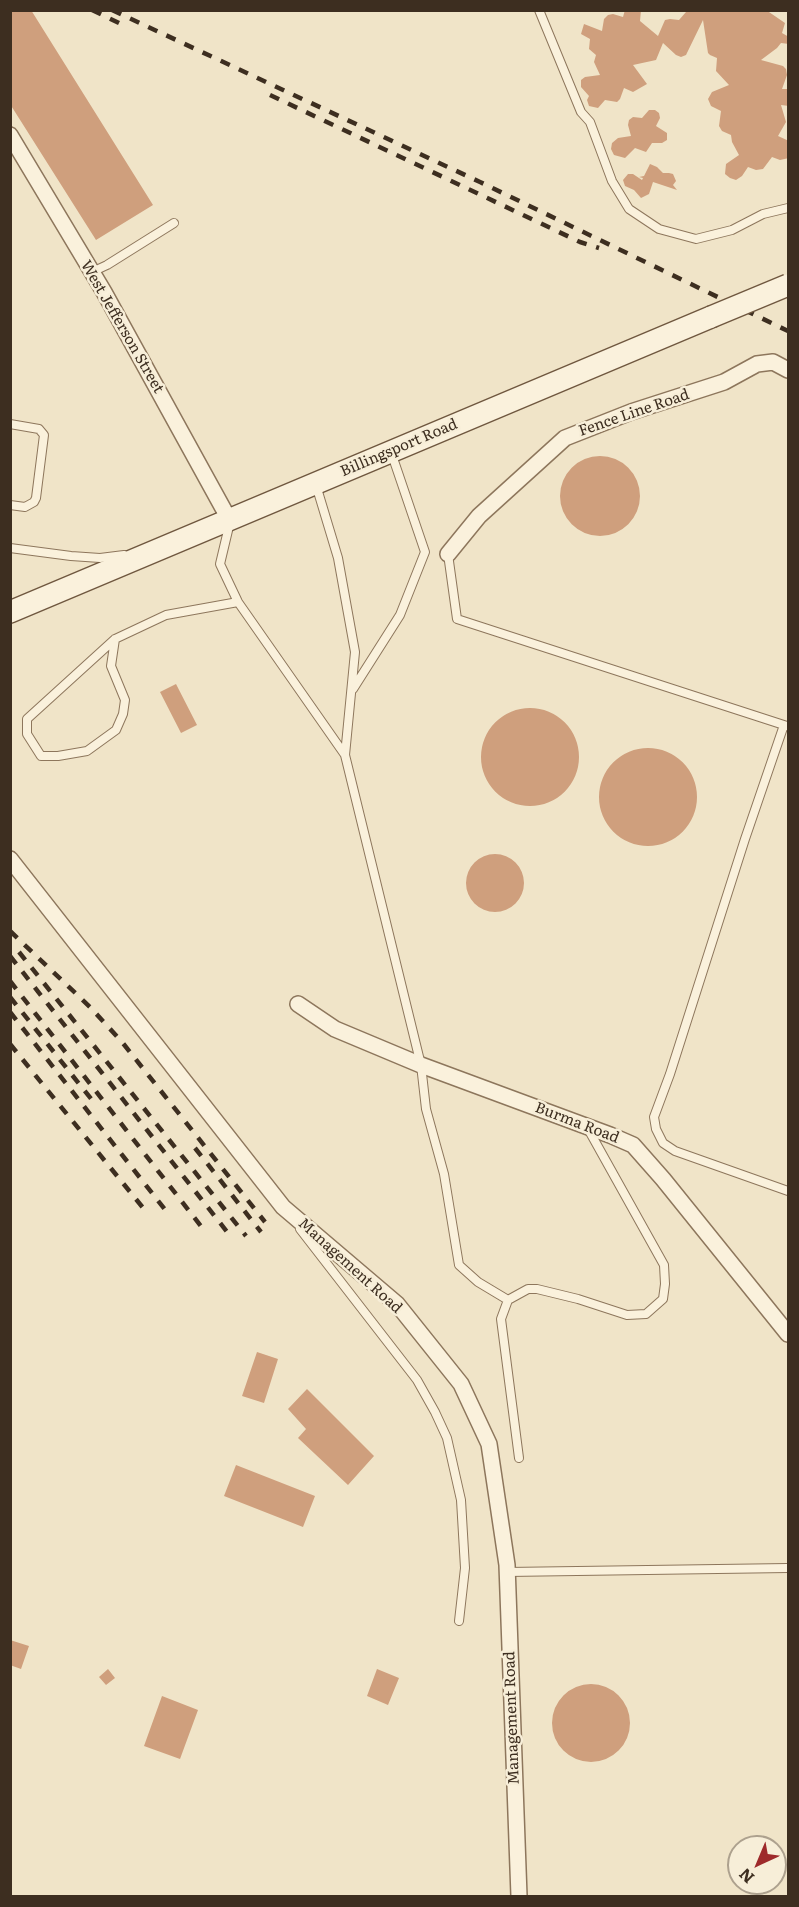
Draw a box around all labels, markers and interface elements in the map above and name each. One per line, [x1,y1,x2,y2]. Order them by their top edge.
street label: West Jefferson Street [77,257,167,397]
street label: Fence Line Road [576,386,692,440]
street label: Billingsport Road [338,415,460,481]
street label: Burma Road [532,1099,622,1147]
street label: Management Road [294,1215,406,1317]
street label: Management Road [501,1651,523,1785]
north arrow [727,1835,787,1895]
text: N [733,1863,759,1890]

